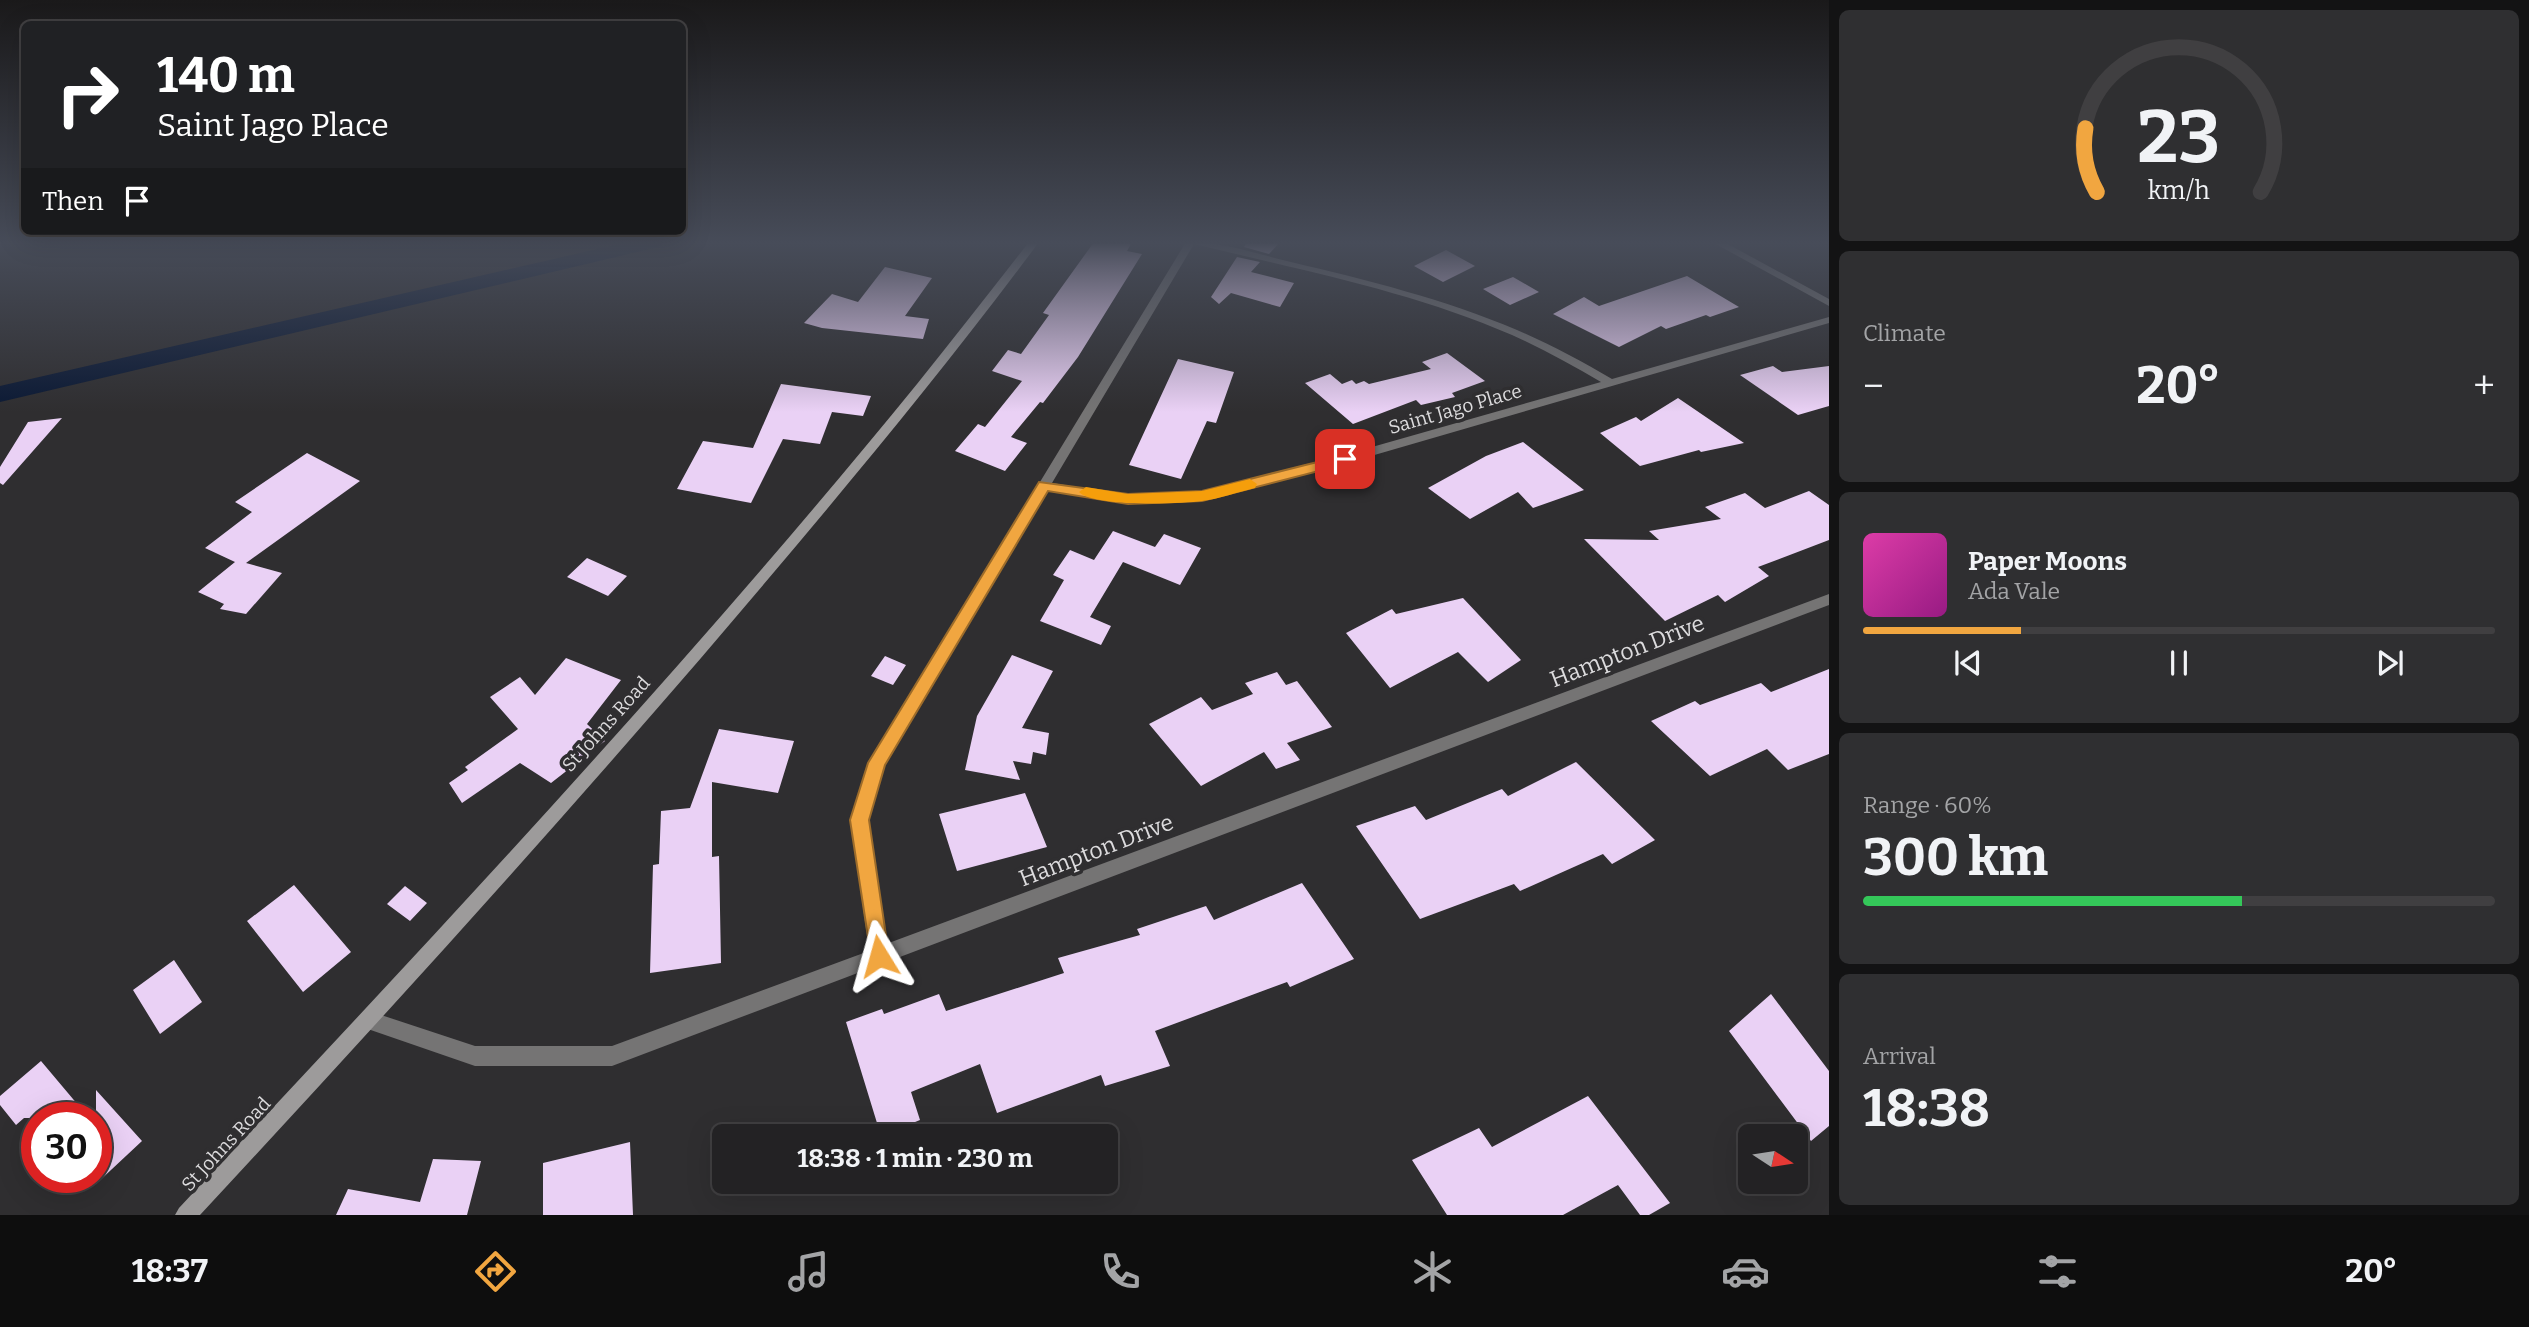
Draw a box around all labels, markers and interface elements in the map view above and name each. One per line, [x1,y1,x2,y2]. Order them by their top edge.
text: 140 m [157,46,295,105]
icon: right [42,49,133,140]
text: 23 [2138,94,2220,181]
text: Saint Jago Place [157,106,389,144]
text: km/h [2148,175,2210,205]
icon: arrive [118,182,156,220]
text: Then [42,186,104,217]
text: Climate [1863,319,1946,347]
text: 20° [2136,354,2221,417]
text: − [1863,363,1884,409]
text: + [2473,363,2495,409]
street label: Saint Jago Place [1386,379,1524,439]
pin [1315,429,1375,489]
icon: arrive [1326,440,1364,478]
text: Paper Moons [1968,546,2127,577]
text: Ada Vale [1968,577,2060,605]
street label: Hampton Drive [1546,609,1708,693]
icon: previous [1949,644,1987,682]
icon: pause [2160,644,2198,682]
icon: next [2371,644,2409,682]
street label: St Johns Road [557,672,655,776]
text: Range · 60% [1863,791,1992,819]
street label: Hampton Drive [1015,808,1177,892]
text: 300 km [1863,826,2048,889]
position arrow [842,919,916,993]
text: Arrival [1863,1042,1936,1070]
text: 18:38 [1863,1077,1990,1140]
street label: St Johns Road [177,1092,275,1196]
speed limit sign: 30 [21,1102,112,1193]
north arrow [1738,1124,1808,1194]
map controls [1738,1124,1808,1194]
text: 18:38 · 1 min · 230 m [797,1143,1033,1174]
icon: directions [471,1247,520,1296]
icon: music [784,1247,833,1296]
icon: phone [1096,1247,1145,1296]
icon: climate [1408,1247,1457,1296]
icon: car [1721,1247,1770,1296]
icon: filters [2033,1247,2082,1296]
text: 18:37 [132,1252,208,1290]
text: 20° [2345,1252,2397,1290]

